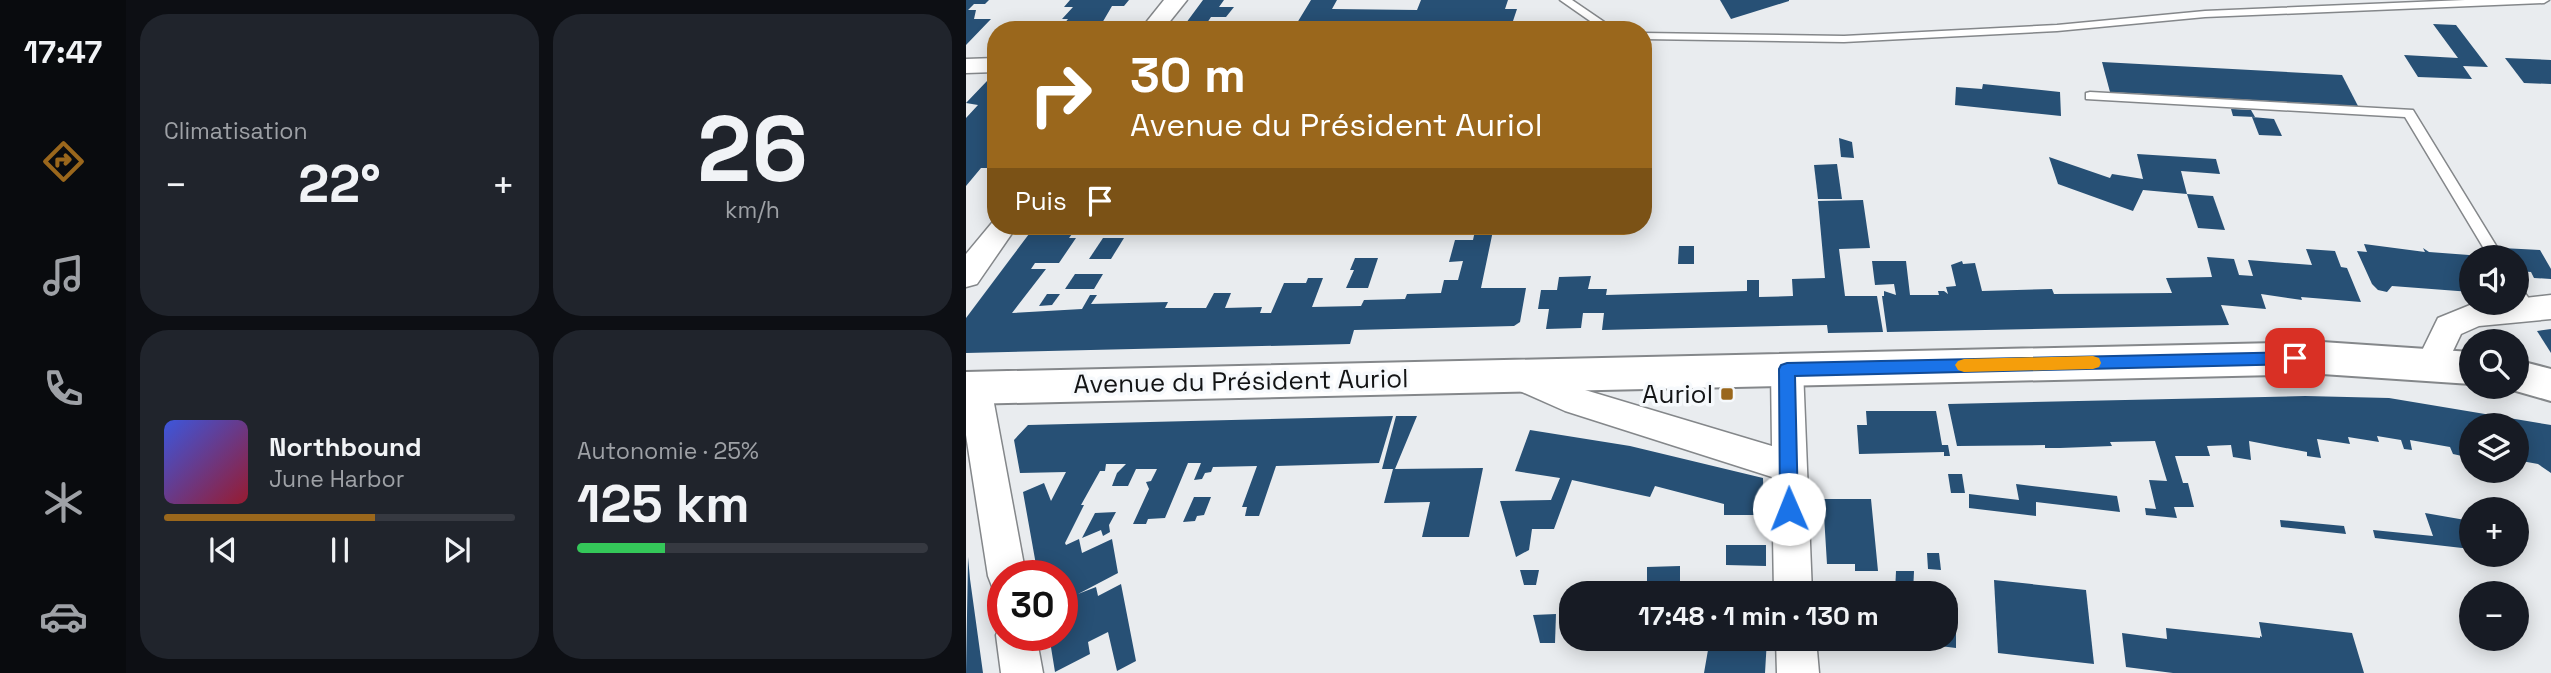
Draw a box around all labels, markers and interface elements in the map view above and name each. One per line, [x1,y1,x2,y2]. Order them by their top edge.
text: 17:47 [24,32,102,72]
text: 30 m [1130,44,1246,106]
icon: right [1015,49,1106,140]
text: 26 [697,91,808,208]
text: Avenue du Président Auriol [1130,105,1543,145]
text: Climatisation [164,116,308,146]
icon: directions [39,137,88,186]
text: 22° [298,151,381,217]
text: − [164,161,188,209]
text: + [491,161,515,209]
icon: arrive [1081,182,1119,220]
text: Puis [1015,184,1067,218]
text: km/h [725,195,780,225]
map controls [2459,245,2529,651]
button: sound [2459,245,2529,315]
icon: music [39,251,88,300]
pin [2265,328,2325,388]
button: search [2459,329,2529,399]
icon: arrive [2276,339,2314,377]
street label: Avenue du Président Auriol [1073,361,1409,401]
icon: phone [39,364,88,413]
place label: Auriol [1642,377,1713,411]
marker: Auriol [1719,386,1735,402]
button: layers [2459,413,2529,483]
text: Northbound [269,430,422,464]
text: Autonomie · 25% [577,436,759,466]
text: June Harbor [269,464,404,494]
text: 125 km [577,471,750,537]
position arrow [1752,472,1826,546]
icon: climate [39,478,88,527]
button: + [2459,497,2529,567]
icon: previous [204,531,242,569]
icon: pause [321,531,359,569]
icon: next [438,531,476,569]
speed limit sign: 30 [987,560,1078,651]
button: − [2459,581,2529,651]
icon: car [39,592,88,641]
text: 17:48 · 1 min · 130 m [1638,599,1879,633]

